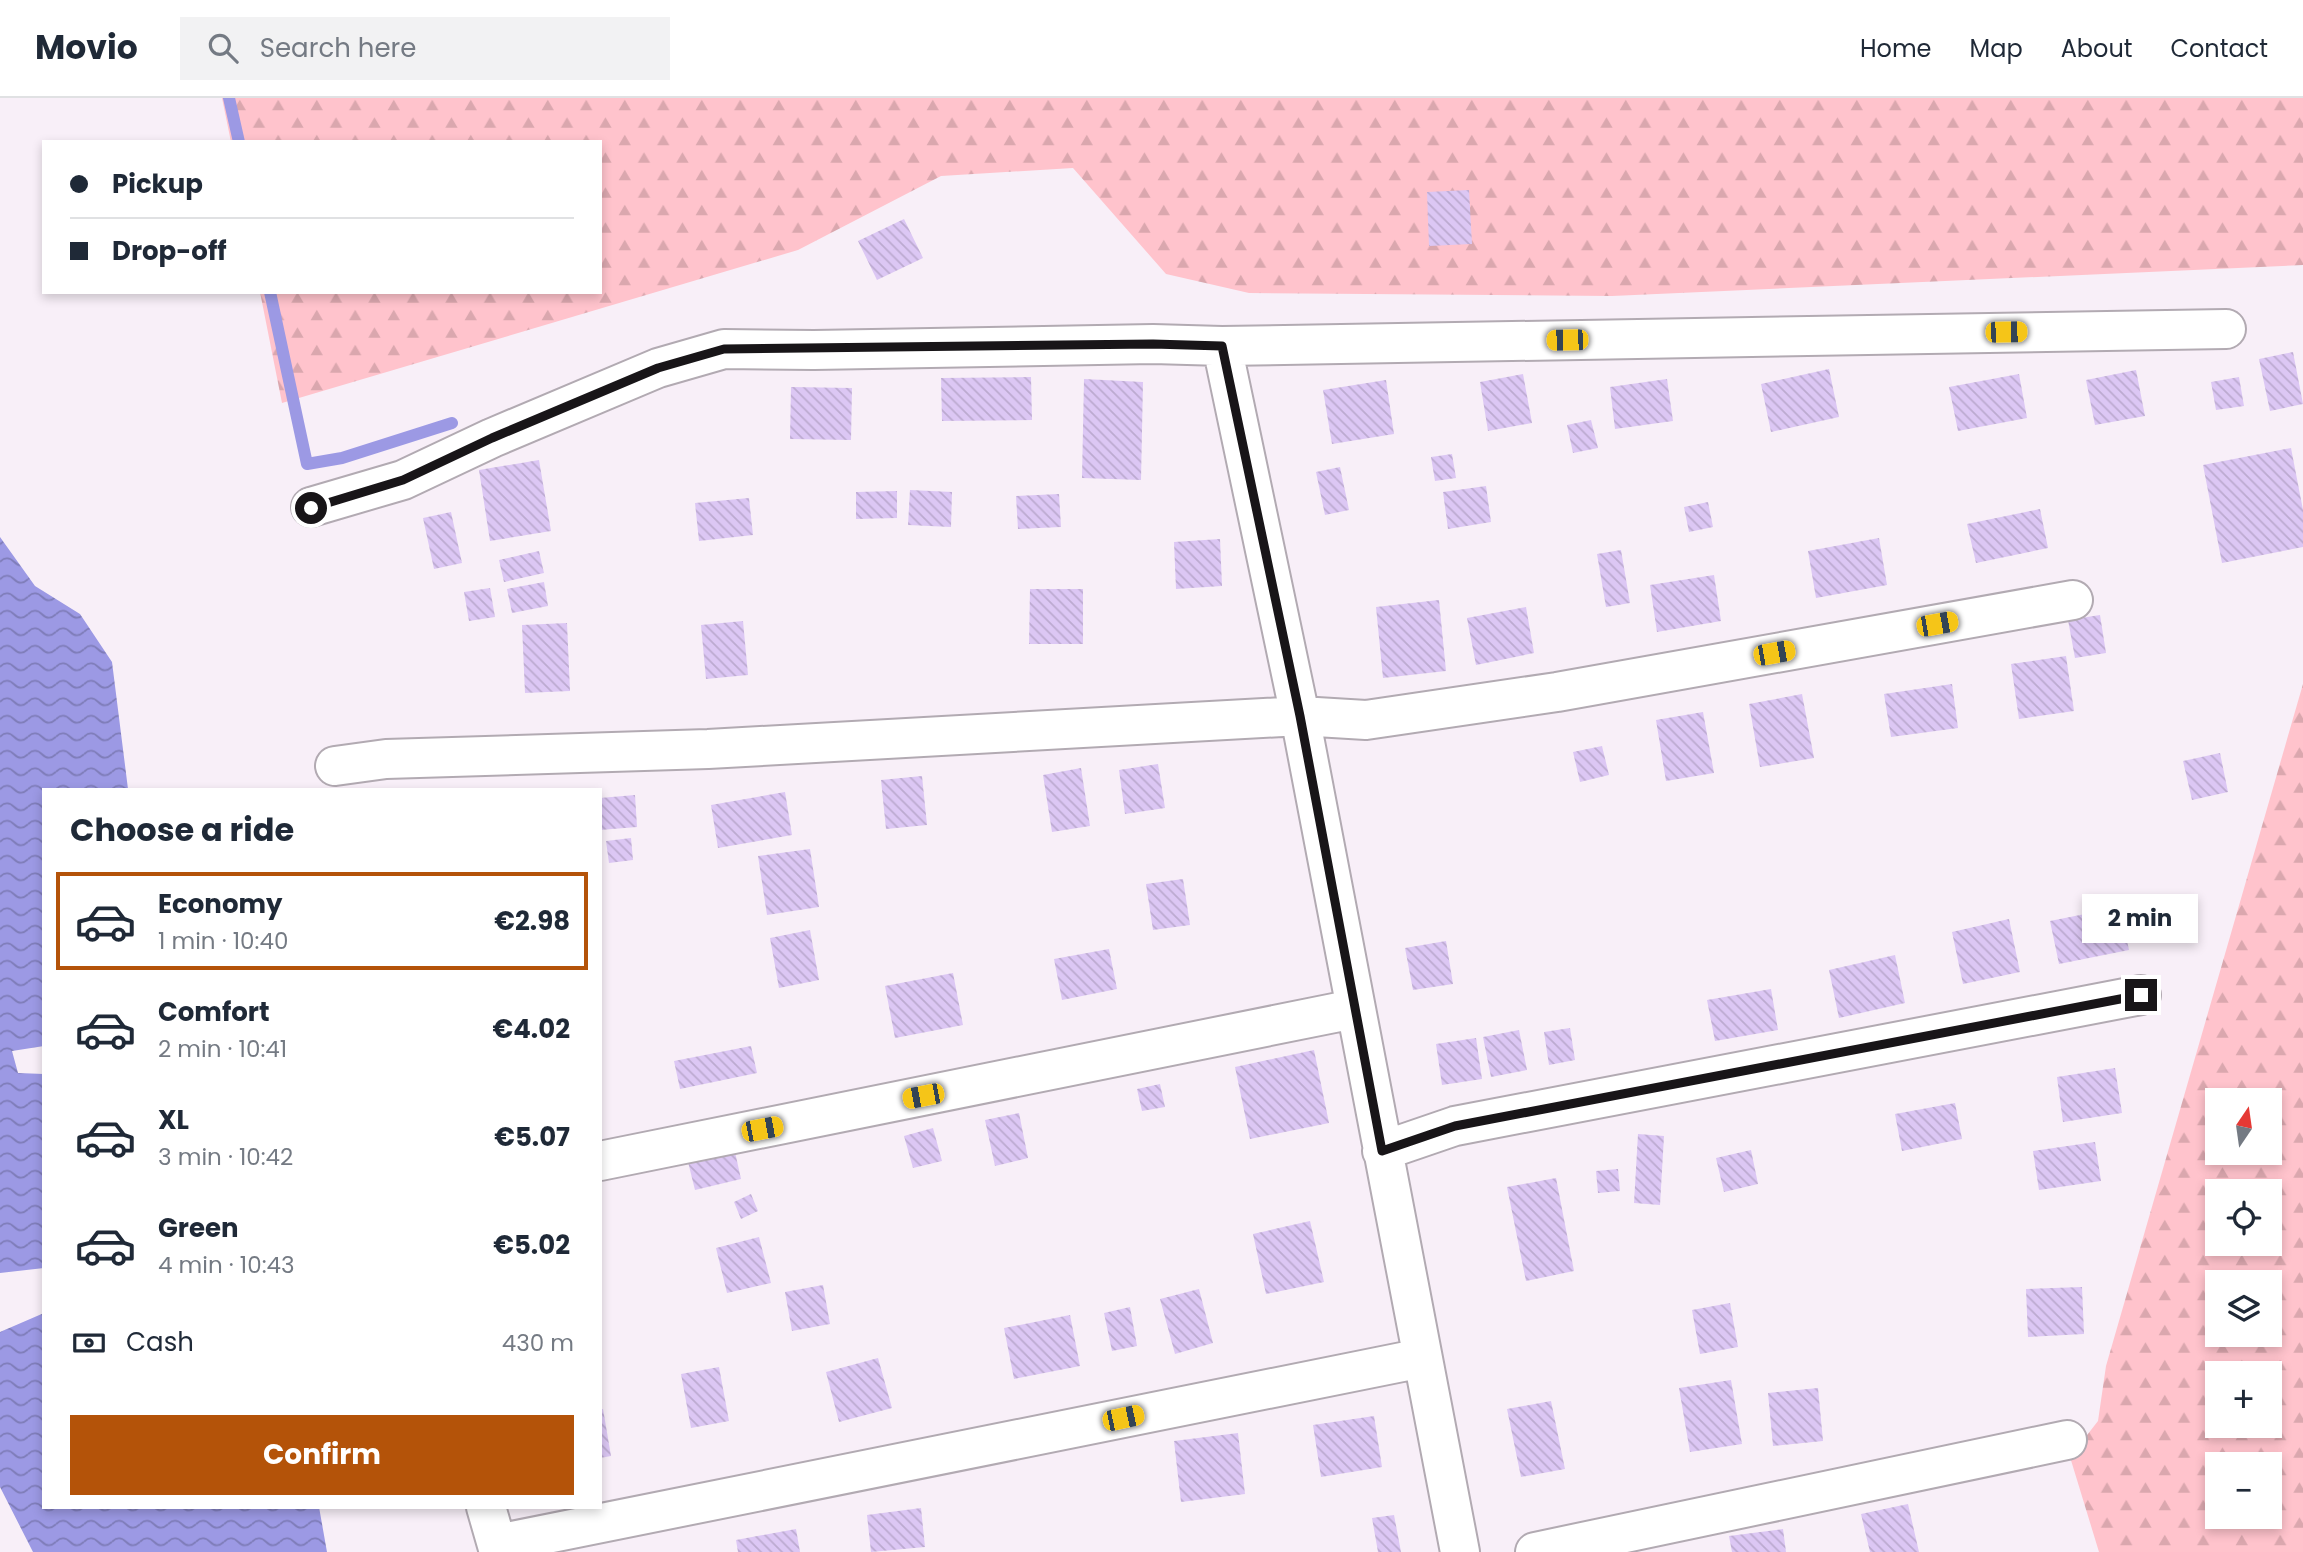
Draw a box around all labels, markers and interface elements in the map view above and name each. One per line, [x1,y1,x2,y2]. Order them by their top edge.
search box [180,17,670,80]
text: Movio [35,24,138,71]
icon: search [204,29,242,67]
text: Search here [260,30,416,66]
text: Home [1860,32,1932,65]
text: Map [1970,32,2023,65]
text: About [2061,32,2132,65]
text: Contact [2170,32,2268,65]
text: Pickup [112,166,203,202]
text: Drop-off [112,233,227,269]
car [1985,321,2028,343]
car [1546,329,1589,351]
route start [295,492,327,524]
car [1915,610,1960,638]
car [1752,639,1797,667]
text: Choose a ride [70,807,294,852]
text: Economy [158,886,282,922]
icon: car [74,890,137,953]
callout: 2 min [2083,894,2199,942]
text: 2 min [2108,902,2172,934]
text: €2.98 [494,903,570,939]
text: 1 min · 10:40 [158,925,288,957]
route end [2125,979,2157,1011]
text: Comfort [158,994,270,1030]
icon: car [74,998,137,1061]
text: €4.02 [493,1011,570,1047]
text: 2 min · 10:41 [158,1033,287,1065]
car [901,1082,946,1110]
north arrow [2205,1088,2282,1166]
map controls [2205,1088,2282,1529]
text: XL [158,1102,189,1138]
icon: car [74,1106,137,1169]
car [740,1115,785,1143]
text: €5.07 [494,1119,570,1155]
text: 3 min · 10:42 [158,1141,293,1173]
button: locate [2205,1179,2282,1256]
text: Green [158,1210,239,1246]
icon: car [74,1214,137,1277]
text: €5.02 [493,1227,570,1263]
text: 4 min · 10:43 [158,1249,295,1281]
button: layers [2205,1270,2282,1347]
icon: cash [70,1324,108,1362]
text: Cash [126,1324,194,1360]
text: 430 m [502,1327,574,1359]
button: + [2205,1361,2282,1438]
car [1101,1403,1146,1433]
button: Confirm [70,1415,574,1495]
button: − [2205,1452,2282,1529]

